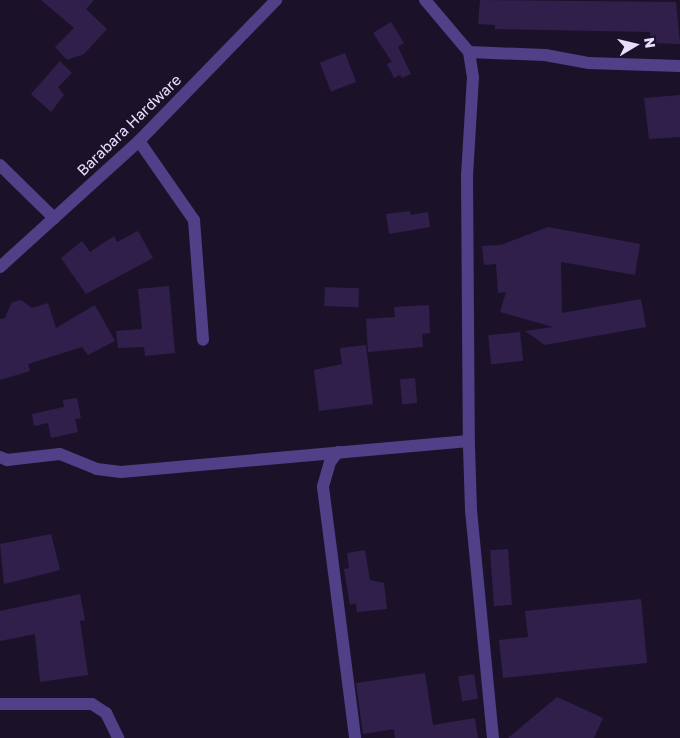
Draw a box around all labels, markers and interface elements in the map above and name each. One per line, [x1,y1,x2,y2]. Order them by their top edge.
north arrow [610,20,660,70]
text: N [641,36,660,49]
street label: Barabara Hardware [73,71,185,179]

